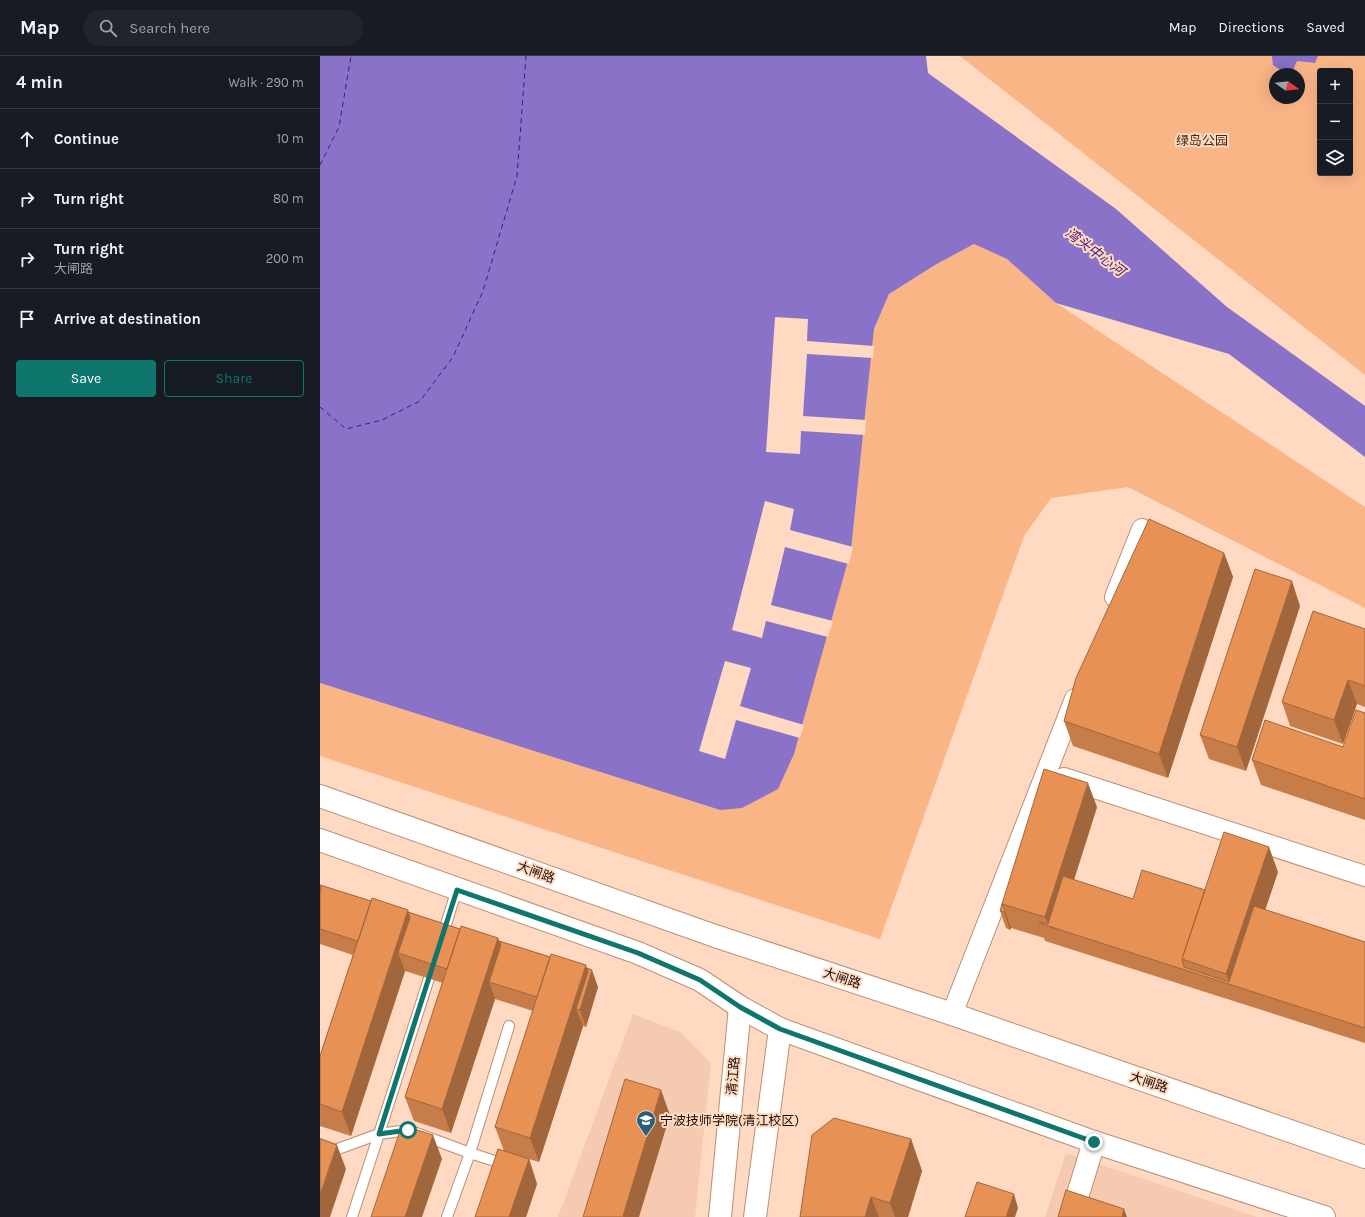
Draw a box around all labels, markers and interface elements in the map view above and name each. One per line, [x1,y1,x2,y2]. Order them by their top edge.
search box [83,10,363,46]
text: Map [20,17,59,39]
icon: search [97,17,119,39]
text: Search here [129,19,210,37]
text: Map [1169,19,1197,36]
text: Directions [1219,19,1284,36]
text: Saved [1306,19,1345,36]
north arrow [1269,68,1305,104]
map controls [1317,68,1353,176]
button: + [1317,68,1353,104]
text: 4 min [16,72,63,92]
text: Walk · 290 m [228,75,304,90]
button: − [1317,104,1353,140]
icon: ahead [16,128,38,150]
text: Continue [54,130,119,148]
text: 10 m [277,131,304,146]
park label: 绿岛公园 [1176,133,1228,148]
button: layers [1317,140,1353,176]
icon: right [16,188,38,210]
text: Turn right [54,190,124,208]
text: 80 m [273,191,304,206]
water label: 湾头中心河 [1062,224,1130,282]
text: Turn right [54,240,124,258]
icon: right [16,248,38,270]
text: 200 m [266,251,304,266]
text: 大闸路 [54,261,93,276]
icon: arrive [16,308,38,330]
text: Arrive at destination [54,310,201,328]
button: Save [16,360,156,397]
button: Share [164,360,304,397]
street label: 大闸路 [515,858,557,886]
street label: 大闸路 [821,965,863,991]
street label: 清江路 [724,1056,742,1096]
street label: 大闸路 [1128,1069,1170,1095]
school or university icon: 宁波技师学院(清江校区) [635,1109,657,1137]
place label: 宁波技师学院(清江校区) [660,1113,799,1128]
route start [399,1121,417,1139]
route end [1085,1133,1103,1151]

